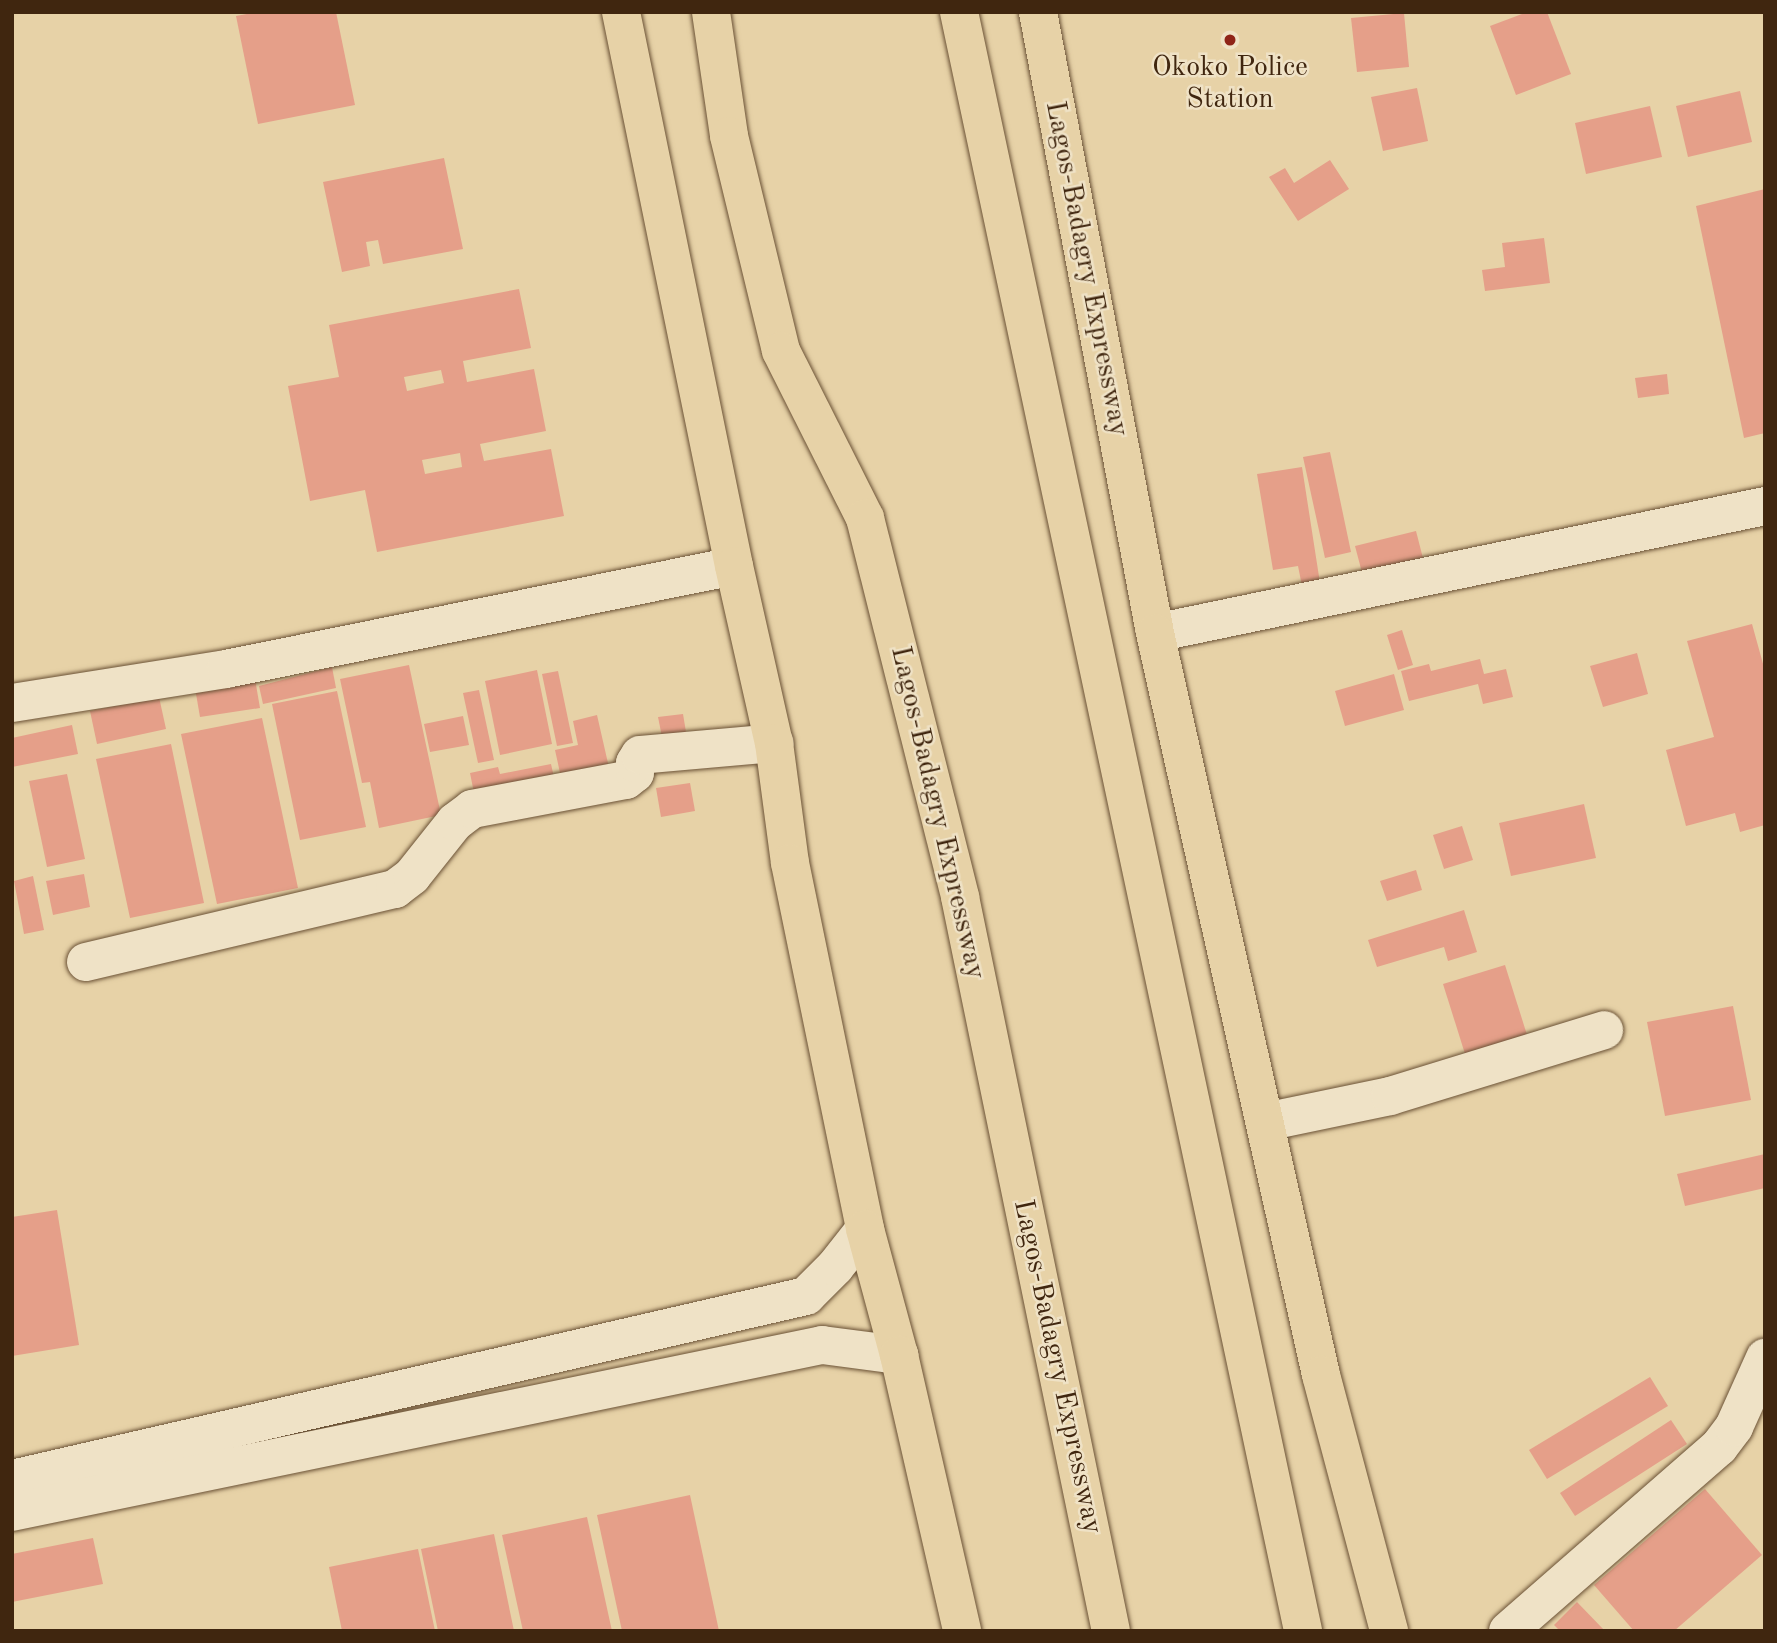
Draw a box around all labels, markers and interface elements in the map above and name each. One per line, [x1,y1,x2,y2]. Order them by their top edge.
marker: Okoko Police Station [1222,32,1238,48]
place label: Okoko Police Station [1152,51,1308,117]
street label: Lagos-Badagry Expressway [1037,98,1135,440]
street label: Lagos-Badagry Expressway [882,643,992,983]
street label: Lagos-Badagry Expressway [1005,1197,1109,1537]

